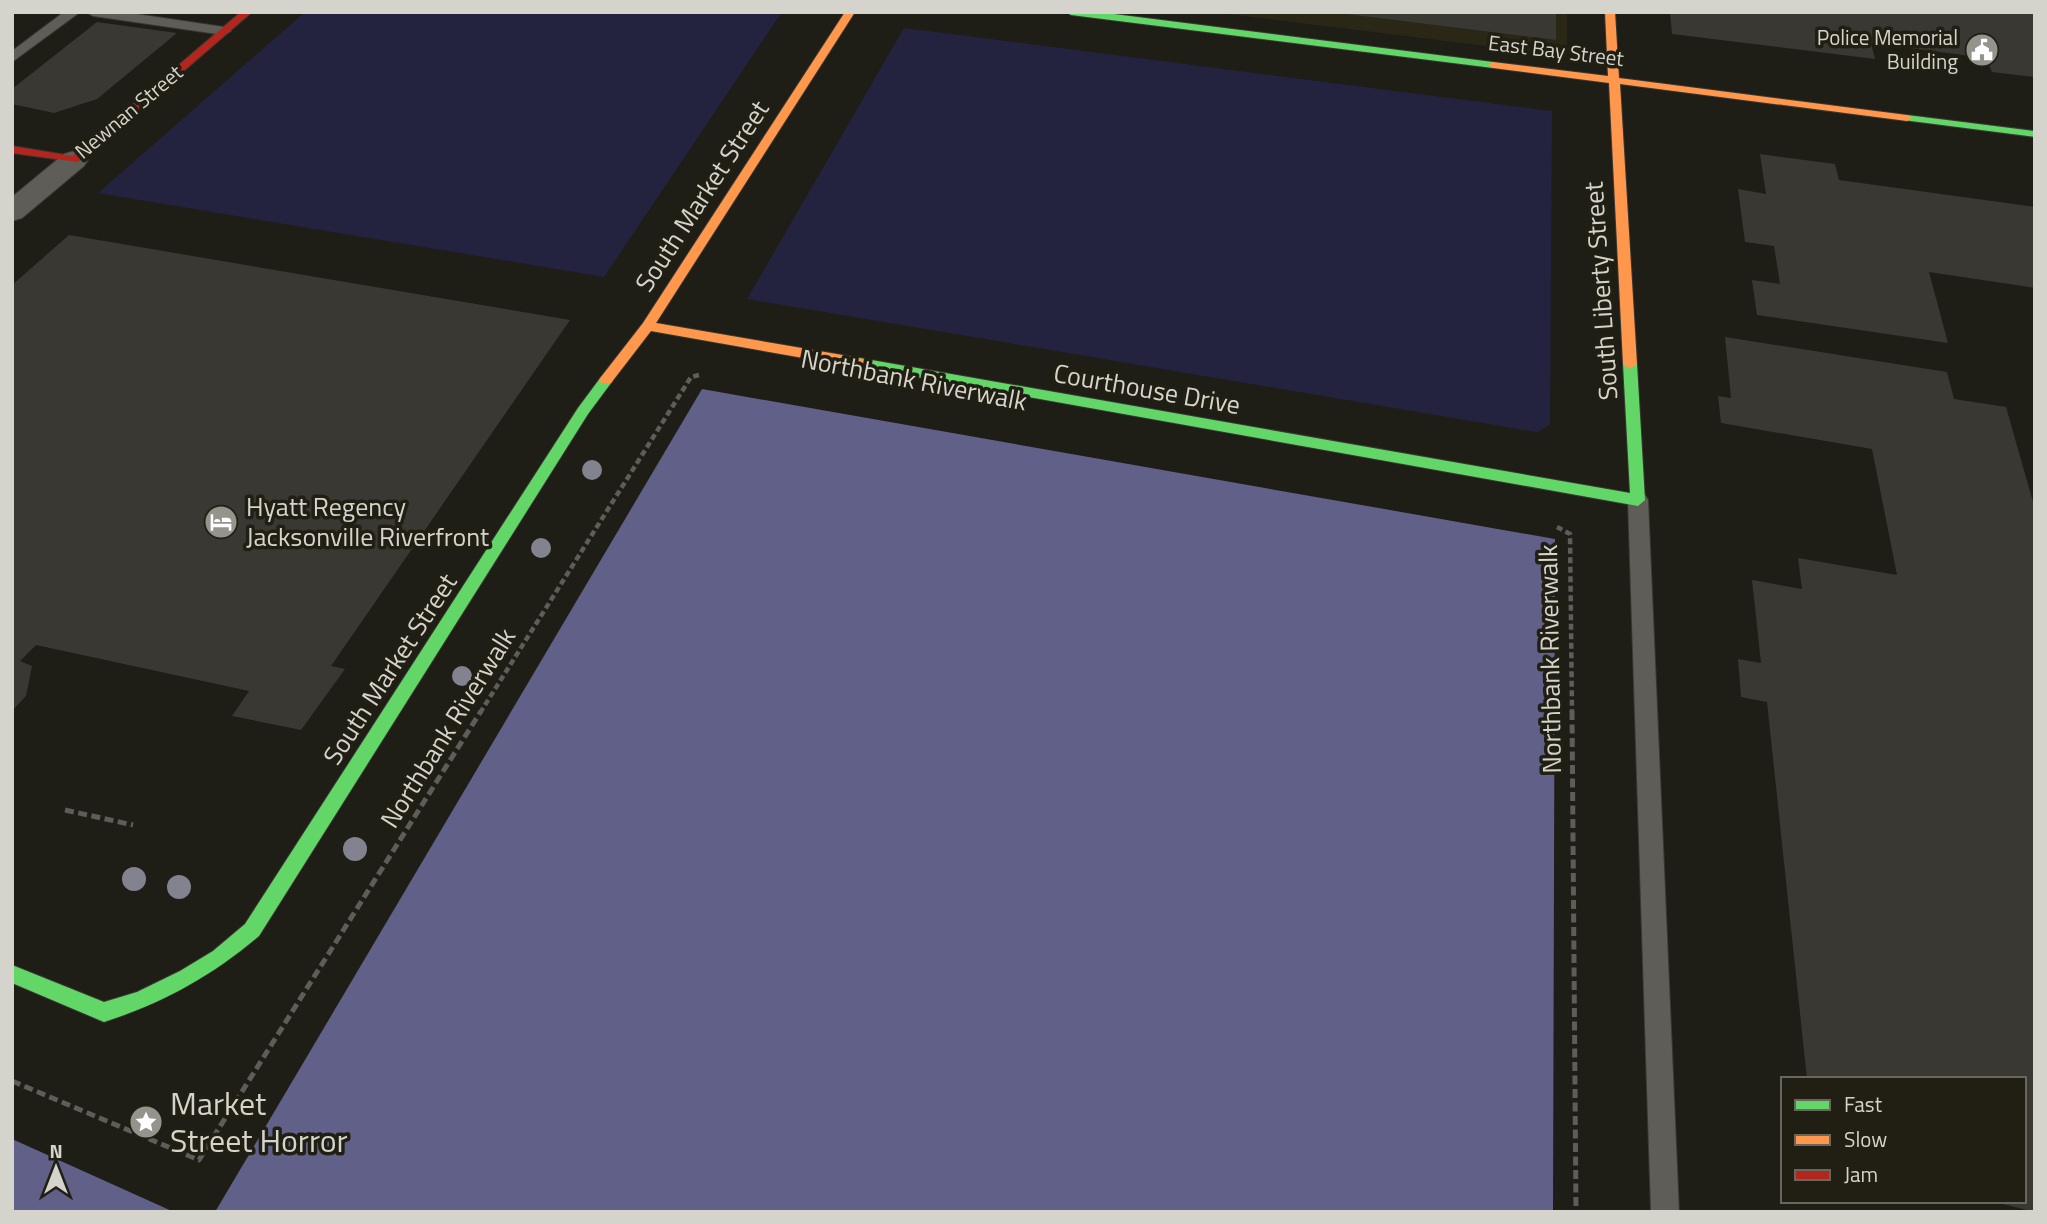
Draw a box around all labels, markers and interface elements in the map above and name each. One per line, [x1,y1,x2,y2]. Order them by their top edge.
place label: Police Memorial Building [1817,21,1958,77]
street label: East Bay Street [1487,26,1626,74]
public building icon: Police Memorial Building [1963,31,2001,69]
street label: Newnan Street [67,56,190,166]
street label: South Market Street [625,92,778,299]
street label: South Liberty Street [1573,181,1628,402]
street label: Northbank Riverwalk [798,338,1030,421]
street label: Courthouse Drive [1051,353,1243,424]
place label: Hyatt Regency Jacksonville Riverfront [246,487,489,556]
hotel icon: Hyatt Regency Jacksonville Riverfront [202,503,240,541]
street label: Northbank Riverwalk [1528,544,1571,774]
street label: South Market Street [313,565,466,772]
street label: Northbank Riverwalk [370,620,525,835]
legend [1781,1077,2026,1203]
place label: Market Street Horror [170,1079,348,1164]
text: Fast [1844,1088,1883,1120]
place icon: Market Street Horror [127,1103,165,1141]
text: Slow [1844,1123,1887,1155]
north arrow [21,1133,91,1203]
text: N [49,1136,63,1165]
text: Jam [1844,1158,1878,1190]

